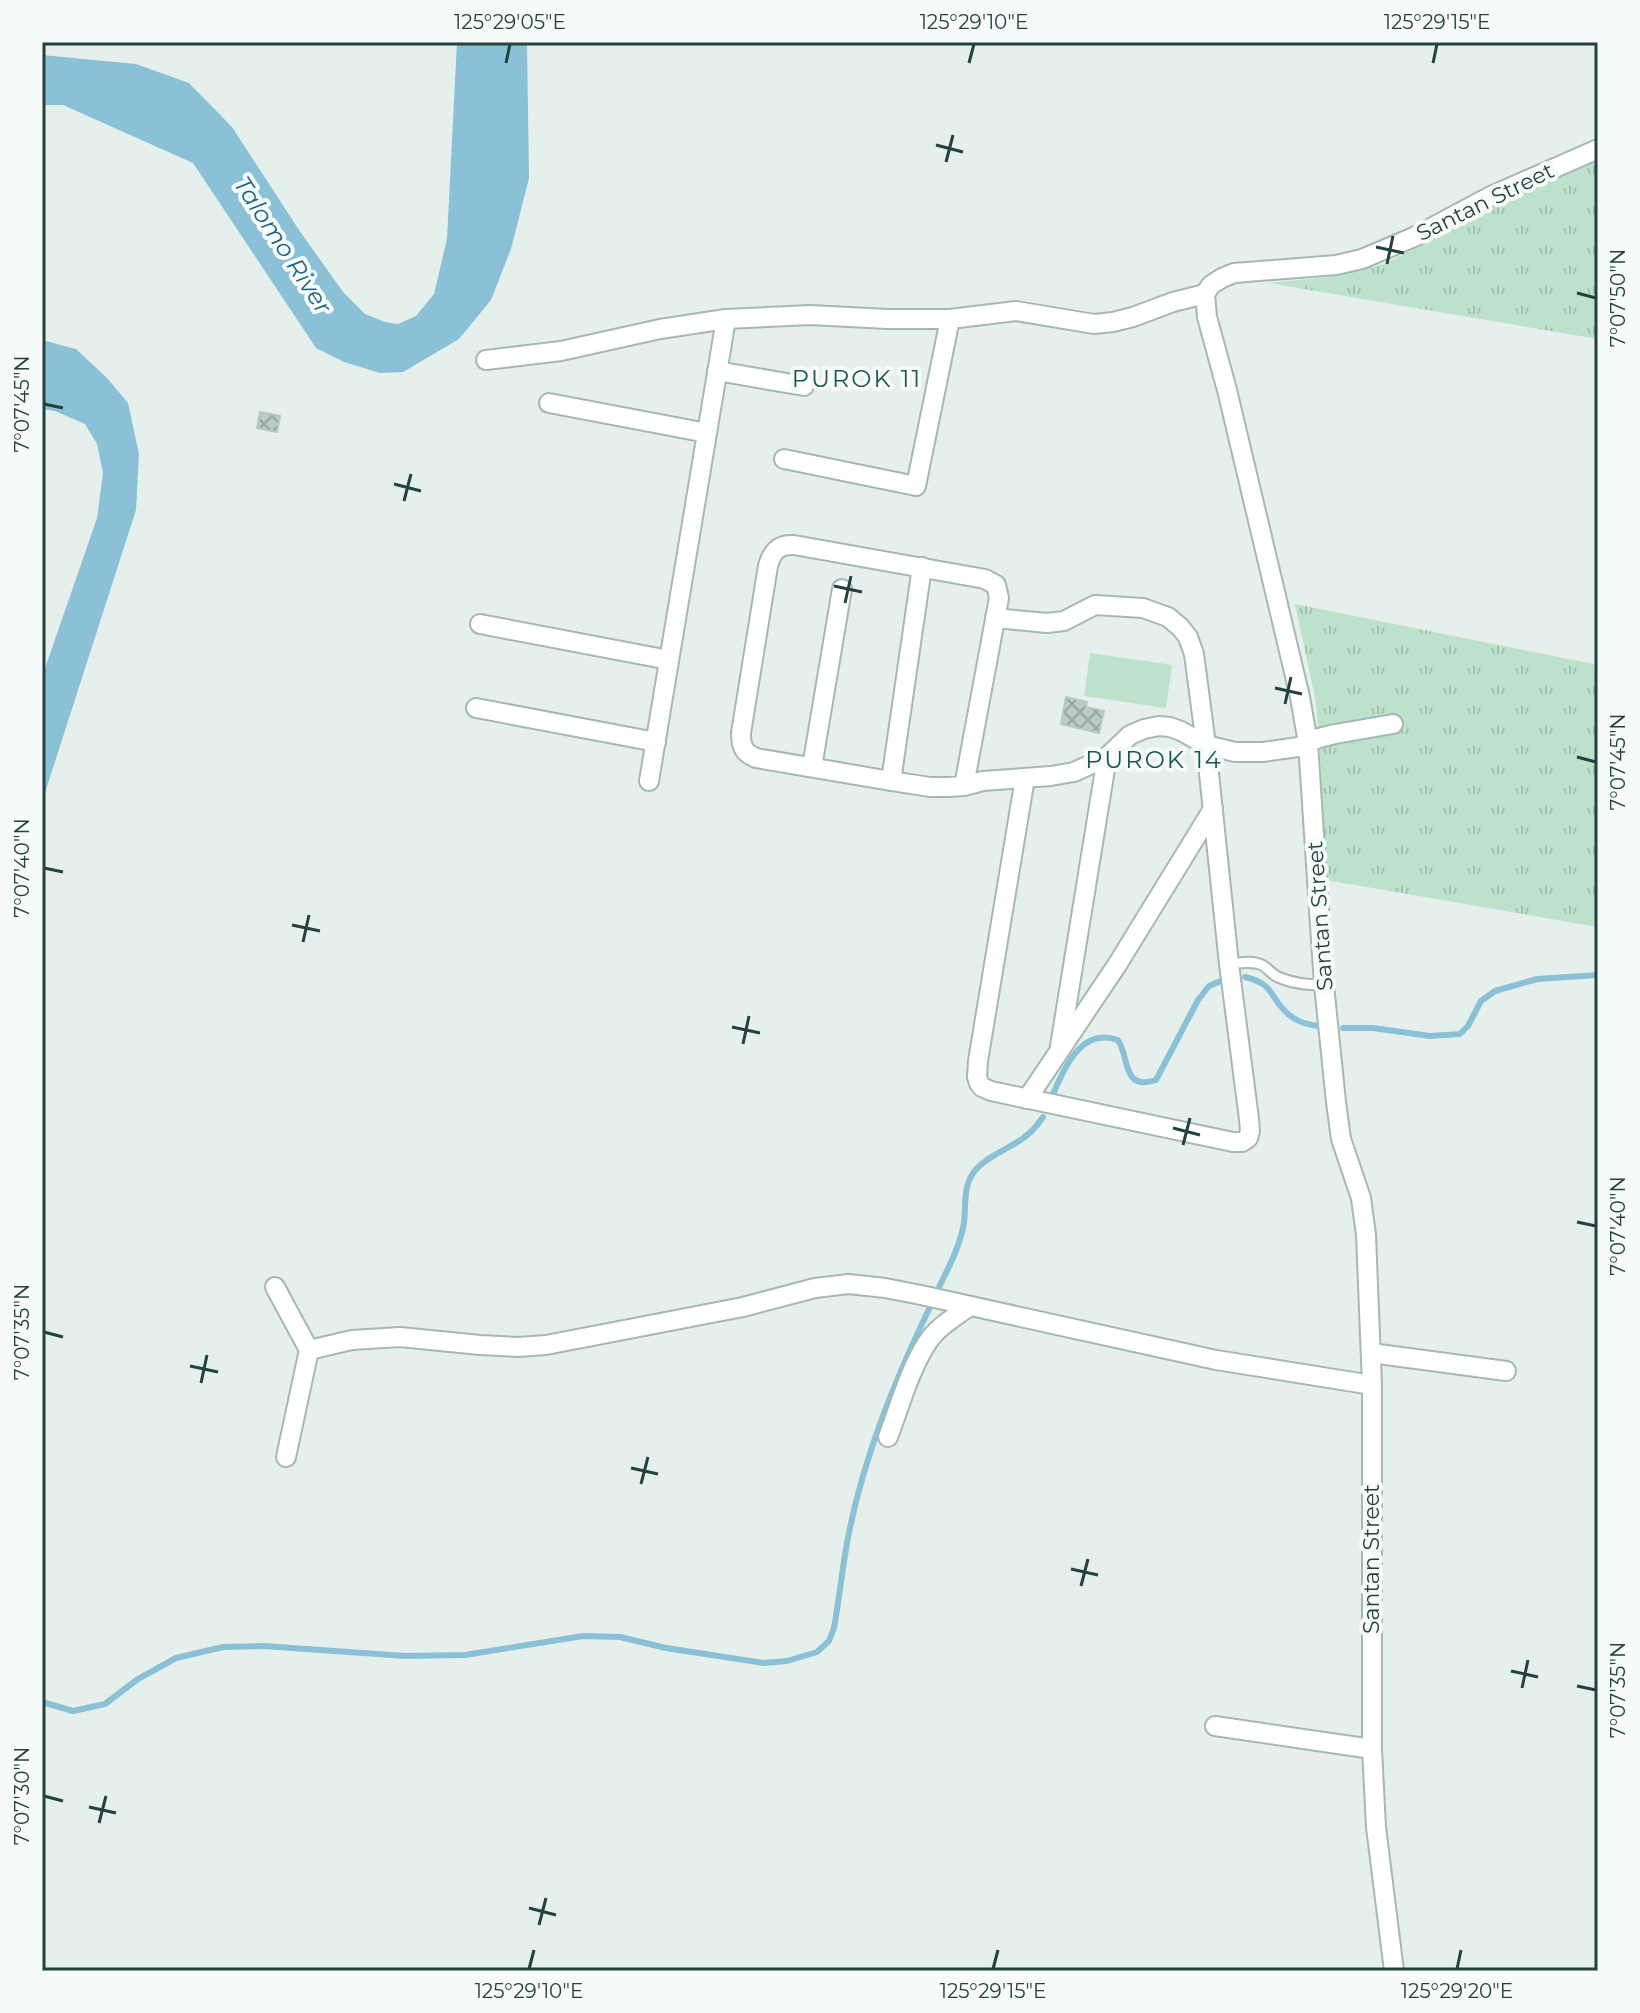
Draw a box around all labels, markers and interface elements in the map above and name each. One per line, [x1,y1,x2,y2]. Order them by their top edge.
text: 125°29'05"E [454,10,566,34]
text: 125°29'10"E [920,10,1028,34]
text: 125°29'15"E [1384,10,1490,34]
street label: Santan Street [1412,157,1558,247]
water label: Talomo River [228,171,339,320]
text: 7°07'50"N [1606,249,1630,347]
text: 7°07'45"N [10,355,34,453]
district label: PUROK 11 [792,364,922,393]
text: 7°07'45"N [1606,713,1630,811]
district label: PUROK 14 [1085,745,1223,774]
text: 7°07'40"N [10,818,34,918]
street label: Santan Street [1301,840,1339,992]
text: 7°07'40"N [1606,1176,1630,1276]
text: 7°07'35"N [10,1284,34,1380]
street label: Santan Street [1358,1484,1385,1634]
text: 7°07'35"N [1606,1642,1630,1738]
text: 7°07'30"N [10,1747,34,1845]
text: 125°29'10"E [475,1979,583,2003]
text: 125°29'15"E [940,1979,1046,2003]
text: 125°29'20"E [1401,1979,1513,2003]

